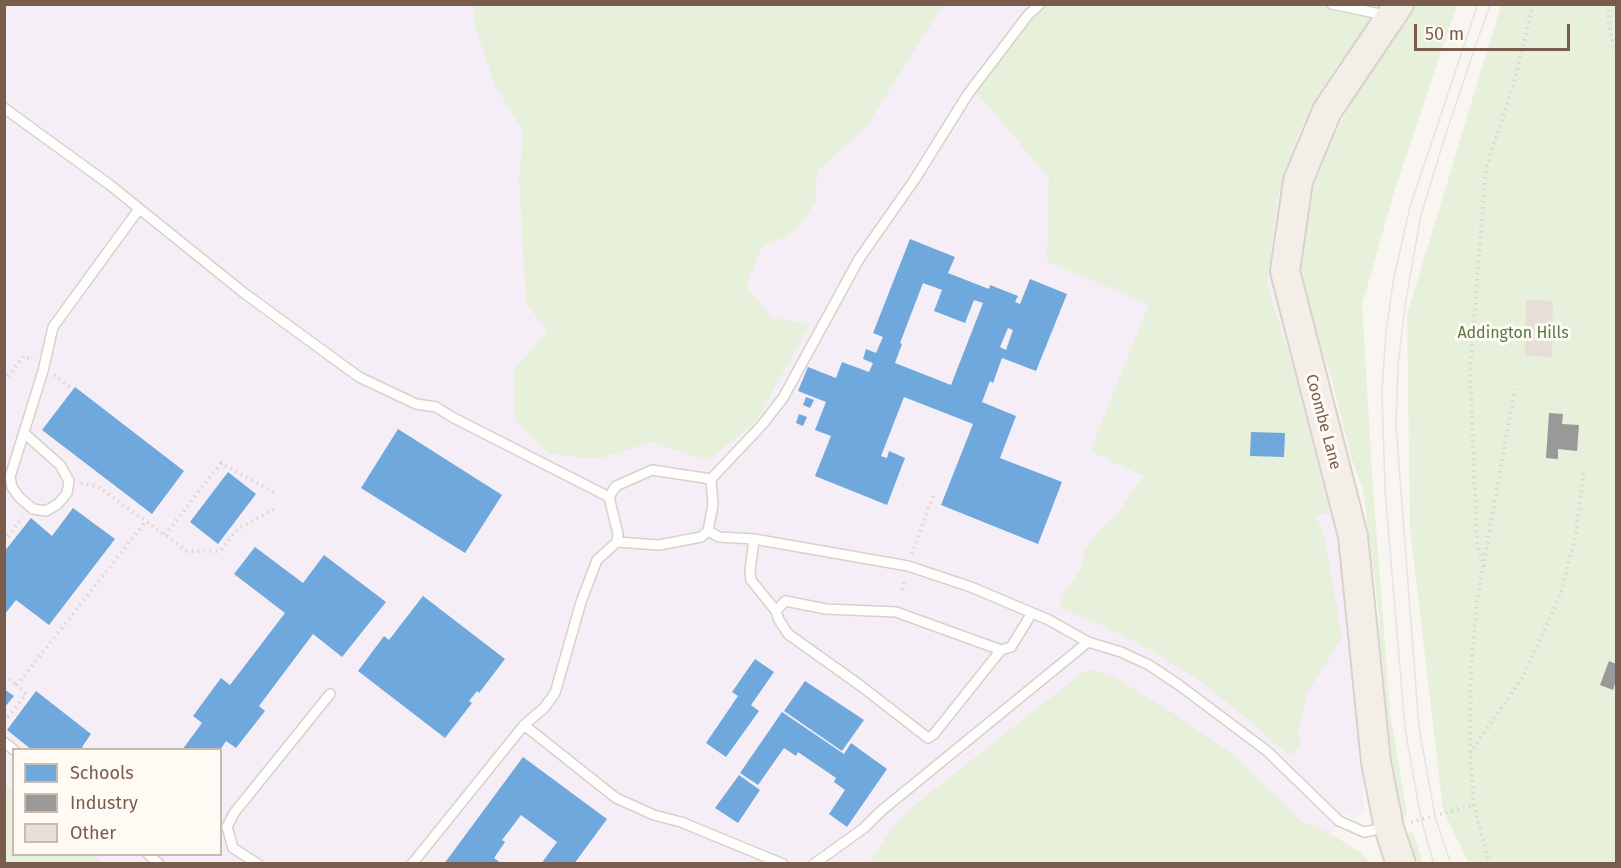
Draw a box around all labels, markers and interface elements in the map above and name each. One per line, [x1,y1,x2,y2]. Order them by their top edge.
scale bar [1417,12,1573,50]
text: 50 m [1425,23,1464,45]
park label: Addington Hills [1457,324,1569,344]
street label: Coombe Lane [1301,372,1345,472]
legend [12,748,222,856]
text: Schools [70,762,134,784]
text: Industry [70,792,138,814]
text: Other [70,822,116,844]

